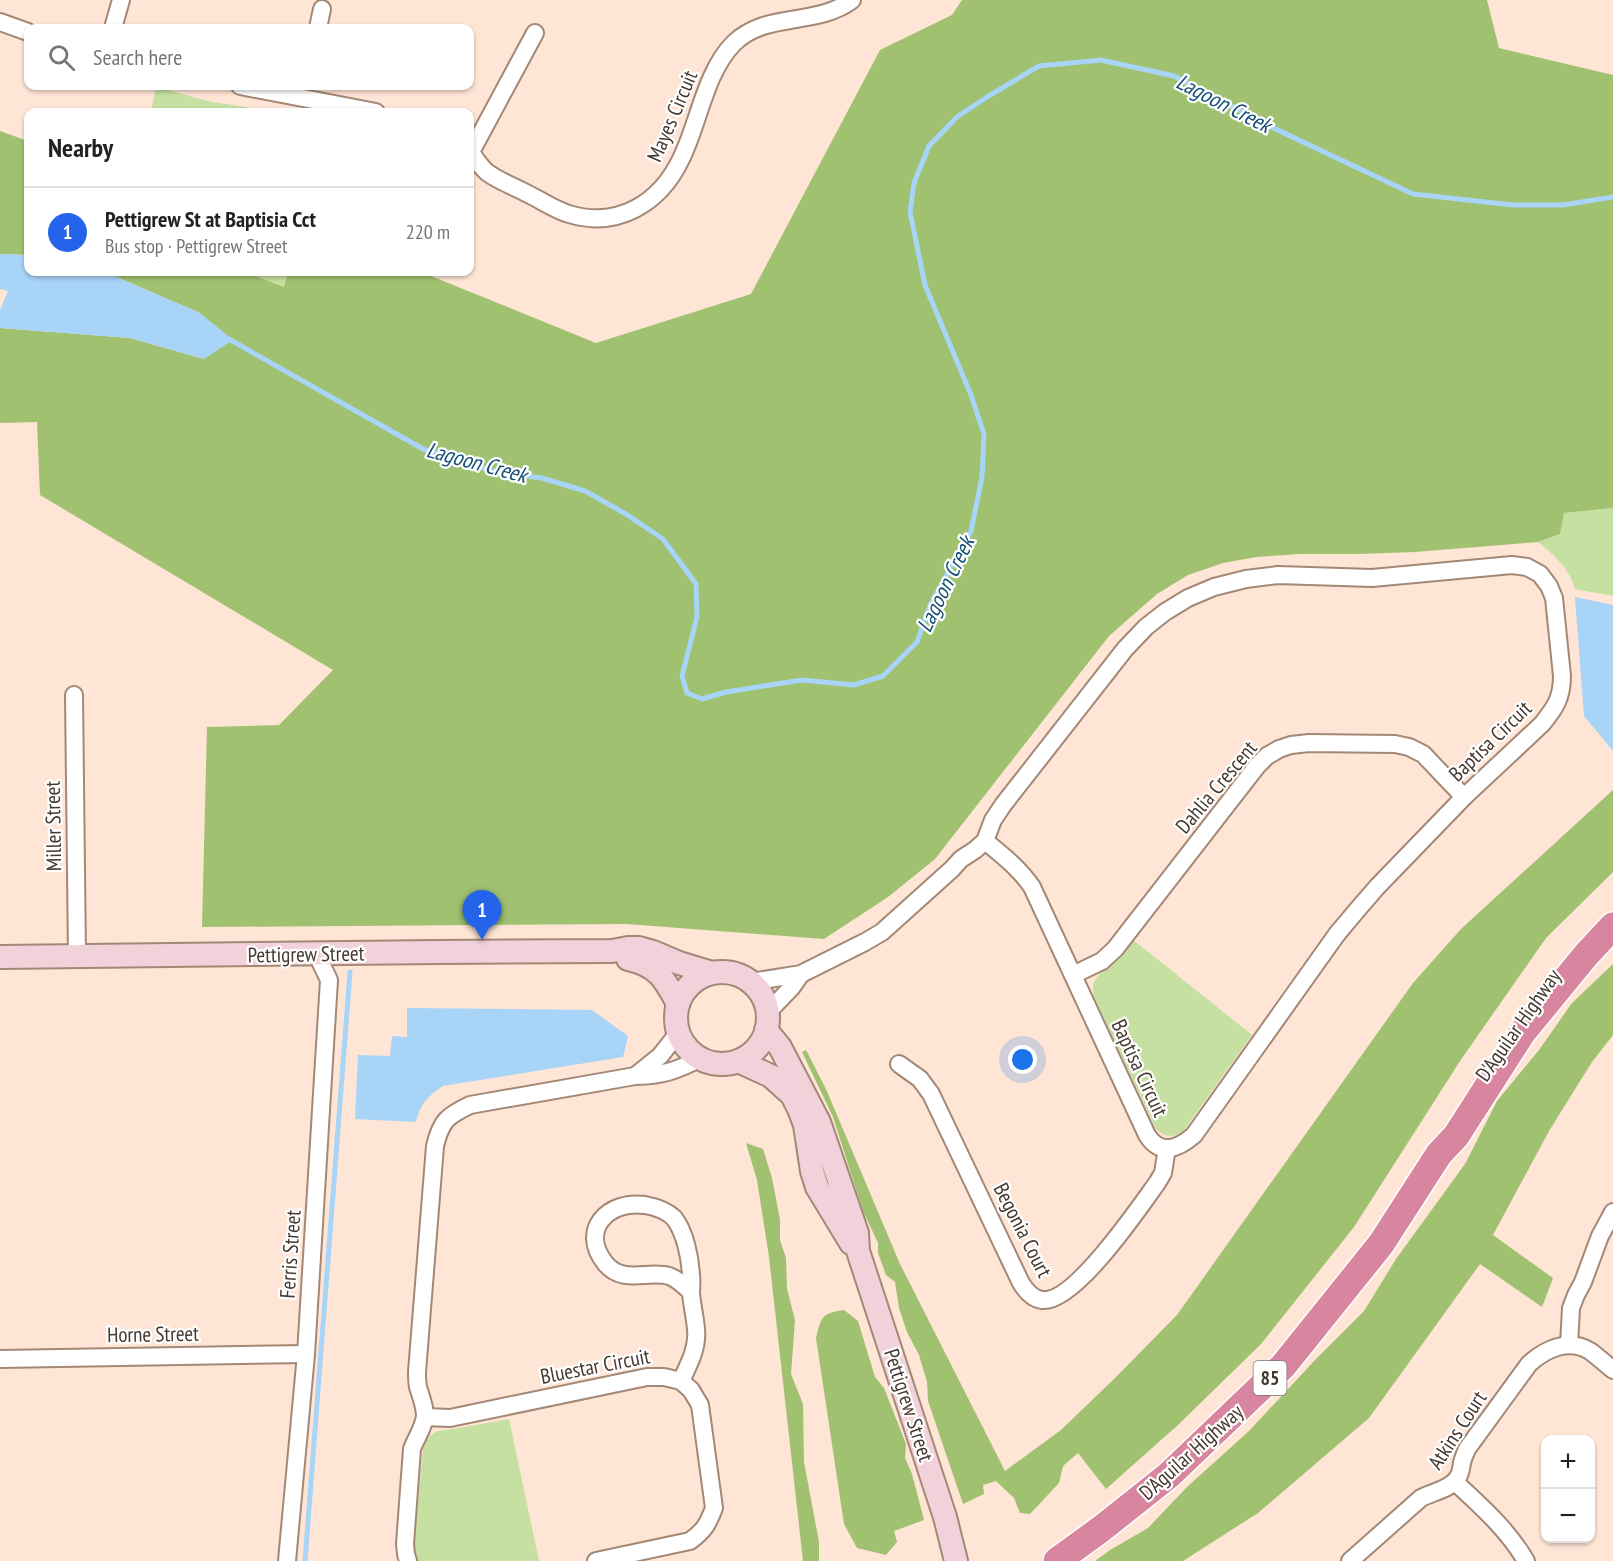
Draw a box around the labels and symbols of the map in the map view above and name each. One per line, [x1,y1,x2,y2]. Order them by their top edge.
street label: Mayes Circuit [641,66,703,166]
water label: Lagoon Creek [1172,67,1278,140]
water label: Lagoon Creek [424,435,533,489]
water label: Lagoon Creek [910,529,981,636]
street label: Baptisa Circuit [1443,695,1537,787]
street label: Dahlia Crescent [1169,735,1263,839]
street label: Miller Street [39,781,67,871]
pin: 1 [462,890,502,940]
street label: Pettigrew Street [247,939,365,969]
street label: D'Aguilar Highway [1469,964,1567,1086]
street label: Baptisa Circuit [1106,1015,1174,1121]
your location [1008,1045,1037,1074]
street label: Begonia Court [988,1178,1058,1282]
street label: Ferris Street [273,1209,307,1299]
street label: Horne Street [107,1320,199,1348]
street label: Bluestar Circuit [538,1342,652,1390]
street label: Pettigrew Street [878,1345,940,1465]
road number: 85 [1254,1361,1286,1395]
street label: Atkins Court [1422,1386,1492,1474]
street label: D'Aguilar Highway [1133,1398,1249,1506]

